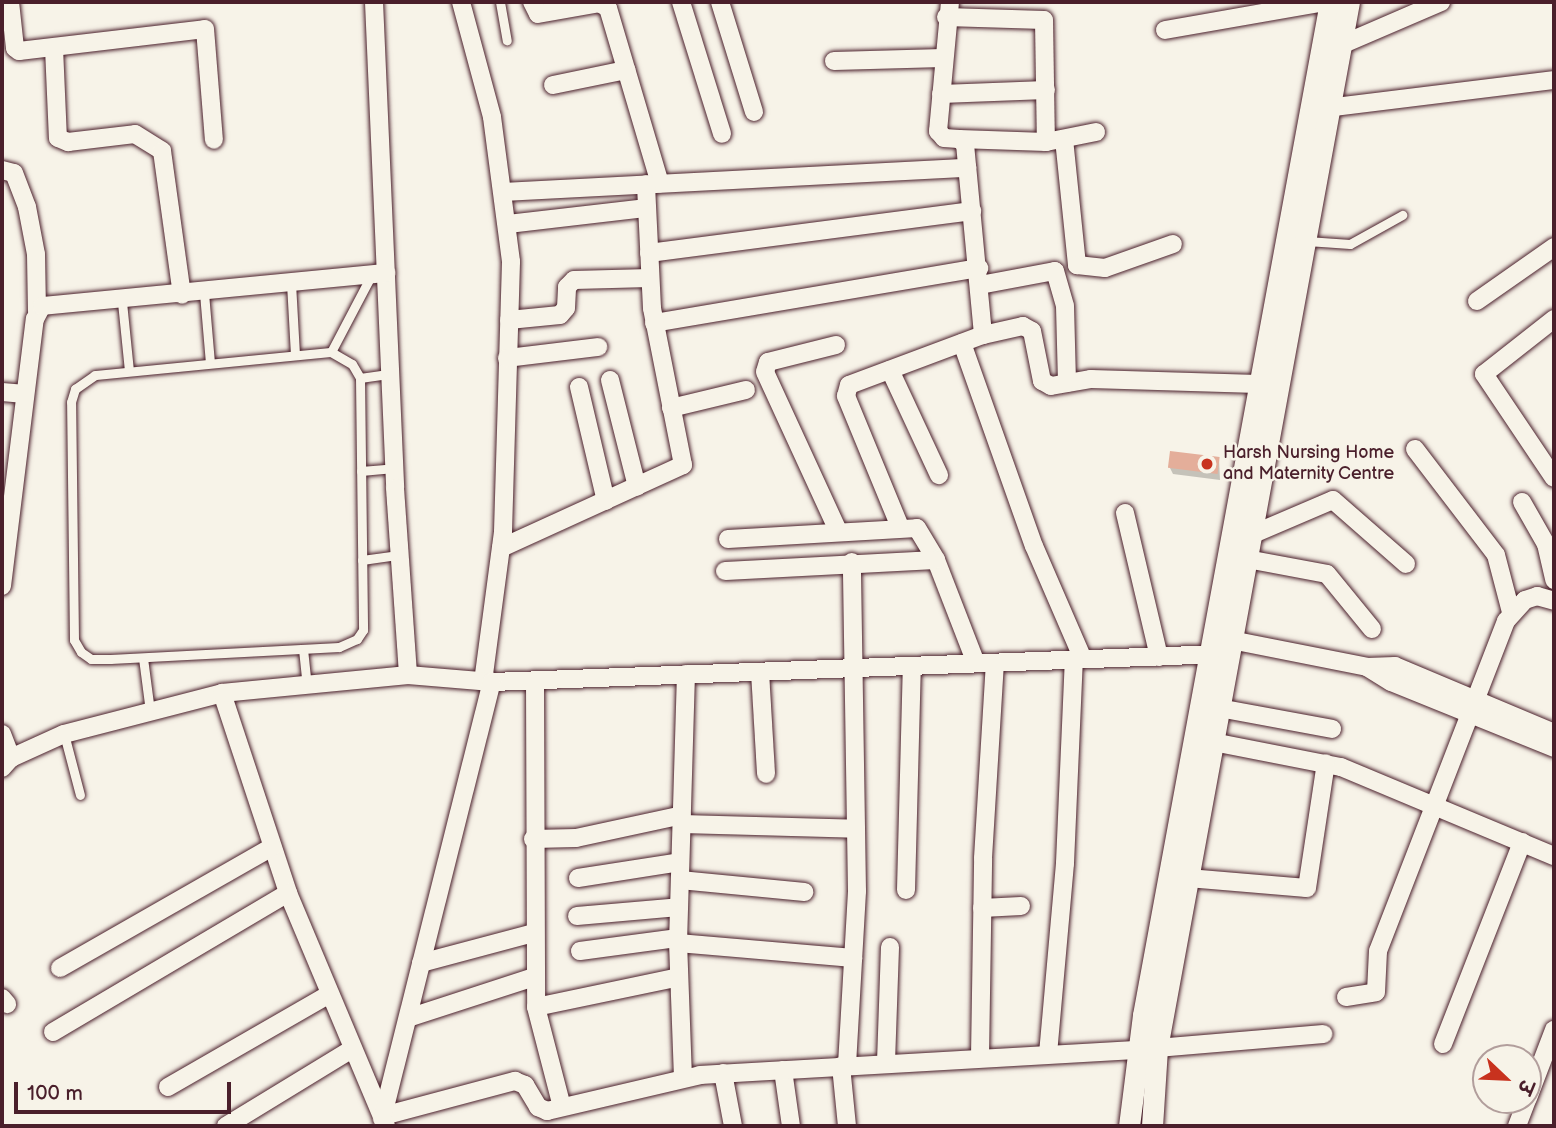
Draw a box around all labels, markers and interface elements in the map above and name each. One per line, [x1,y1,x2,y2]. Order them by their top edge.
place label: Harsh Nursing Home and Maternity Centre [1223,443,1395,486]
marker: Harsh Nursing Home and Maternity Centre [1197,454,1217,474]
north arrow [1472,1044,1542,1114]
scale bar [18,1068,234,1112]
text: उ [1512,1076,1538,1097]
text: 100 m [27,1081,83,1106]

